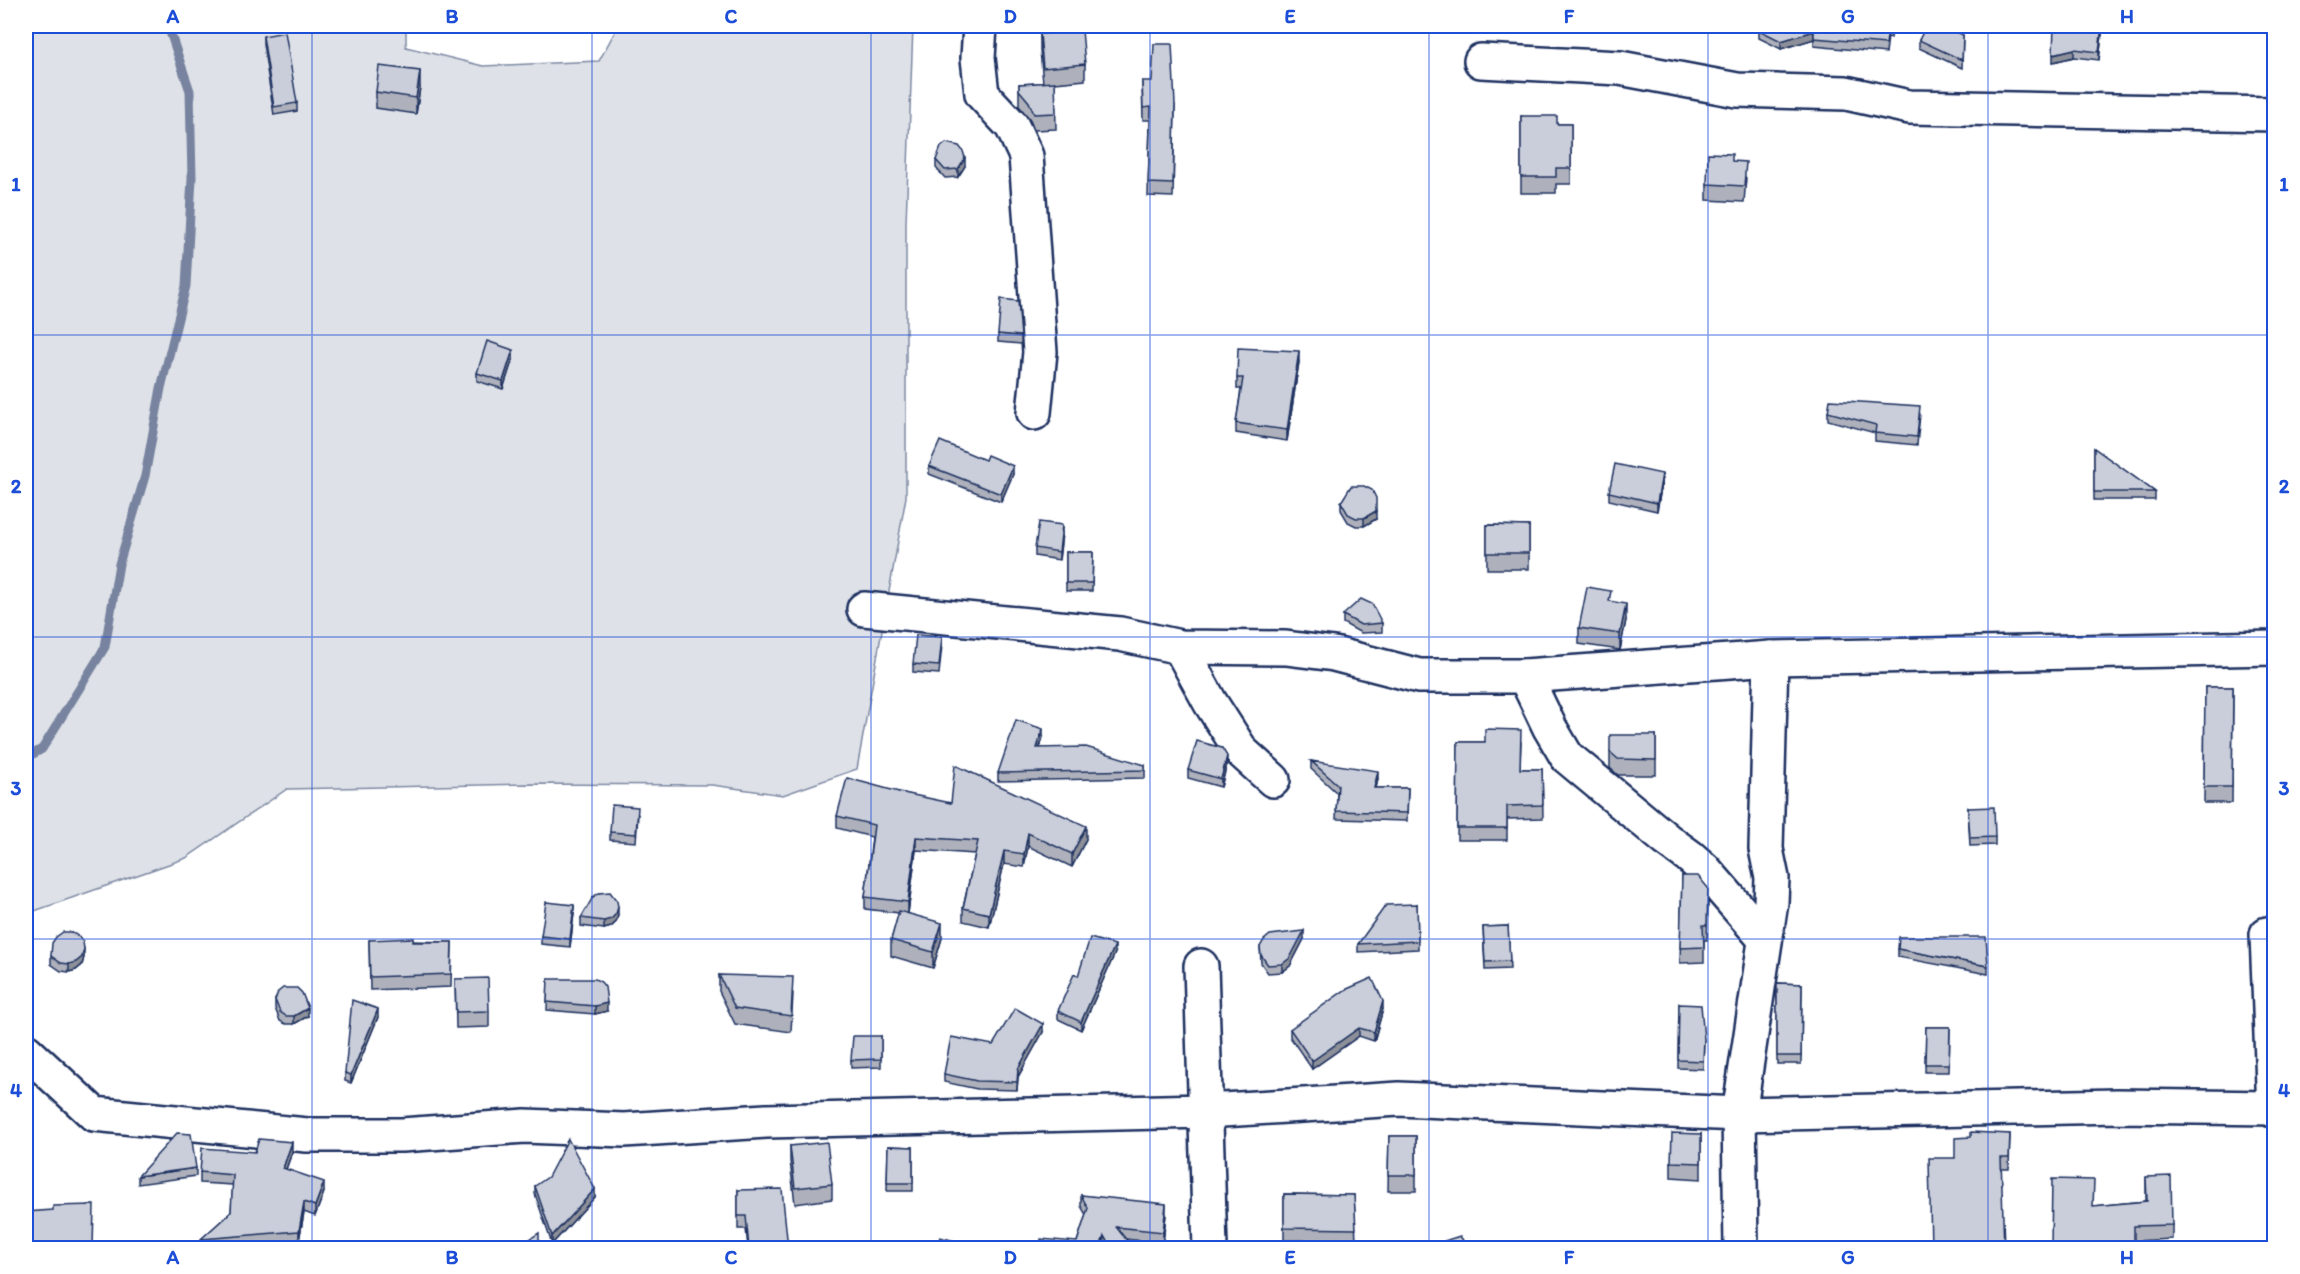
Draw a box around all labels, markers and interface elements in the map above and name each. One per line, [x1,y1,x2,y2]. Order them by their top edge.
text: A [166,4,180,28]
text: B [446,4,459,28]
text: C [725,4,738,28]
text: D [1003,4,1017,28]
text: E [1284,4,1296,28]
text: F [1564,4,1575,28]
text: G [1841,4,1855,28]
text: H [2120,4,2134,28]
text: 1 [11,172,21,196]
text: 1 [2279,172,2289,196]
text: 2 [11,474,22,498]
text: 2 [2279,474,2290,498]
text: 3 [11,776,22,800]
text: 3 [2279,776,2290,800]
text: 4 [10,1078,22,1102]
text: 4 [2278,1078,2290,1102]
text: A [166,1245,180,1269]
text: B [446,1245,459,1269]
text: C [725,1245,738,1269]
text: D [1003,1245,1017,1269]
text: E [1284,1245,1296,1269]
text: F [1564,1245,1575,1269]
text: G [1841,1245,1855,1269]
text: H [2120,1245,2134,1269]

